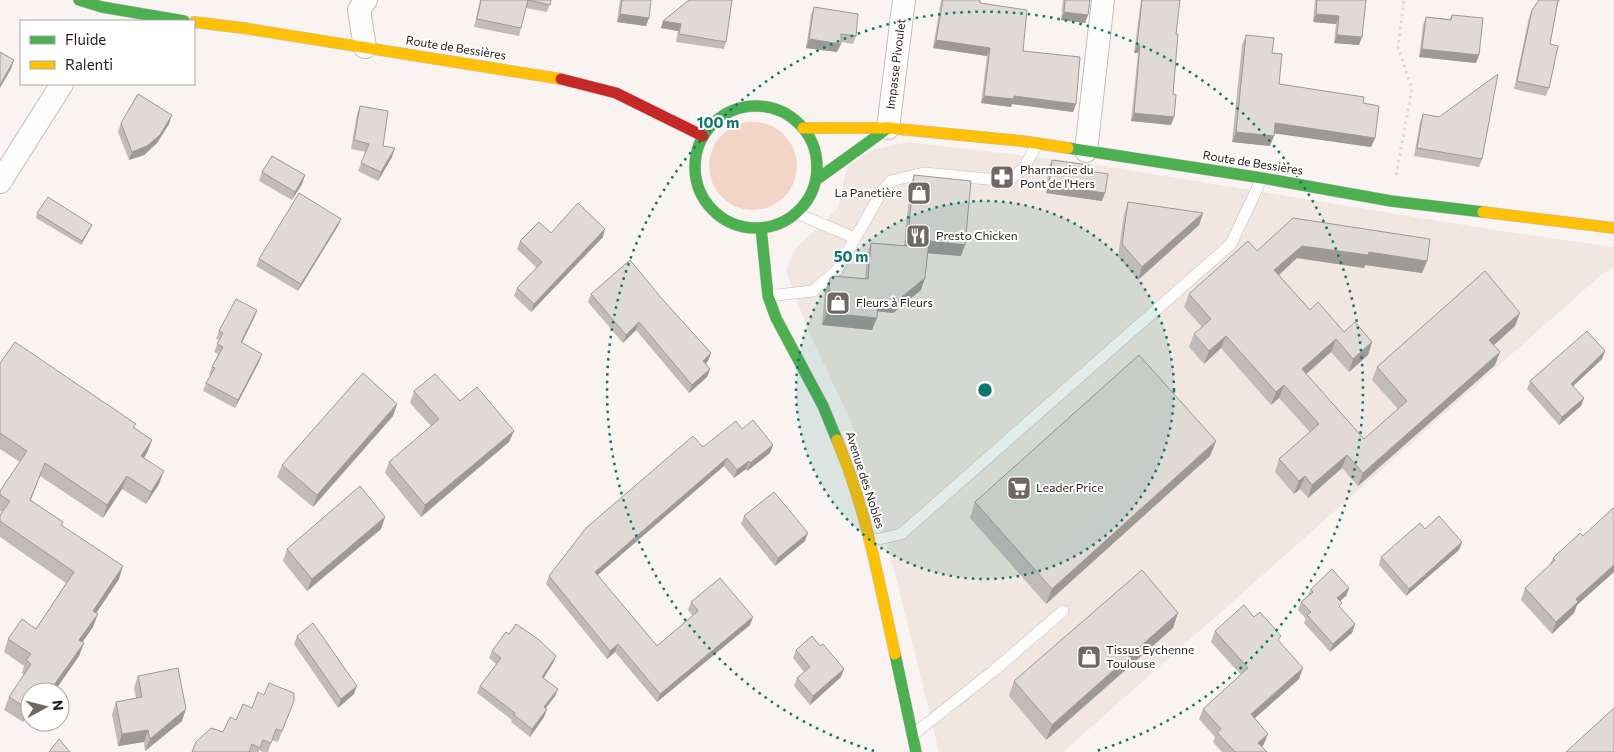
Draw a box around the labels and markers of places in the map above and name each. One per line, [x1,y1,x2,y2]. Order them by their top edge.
place label: Pharmacie du Pont de l'Hers [1020,162,1095,190]
pharmacy icon: Pharmacie du Pont de l'Hers [989,164,1015,190]
shop icon: La Panetière [906,180,932,206]
place label: La Panetière [834,185,902,199]
restaurant icon: Presto Chicken [905,223,931,249]
place label: Presto Chicken [936,228,1018,242]
shop icon: Fleurs à Fleurs [825,290,851,316]
place label: Fleurs à Fleurs [856,295,933,309]
centre of rings [976,381,994,399]
supermarket icon: Leader Price [1006,475,1032,501]
place label: Leader Price [1036,480,1104,494]
place label: Tissus Eychenne Toulouse [1106,642,1194,670]
shop icon: Tissus Eychenne Toulouse [1076,644,1102,670]

